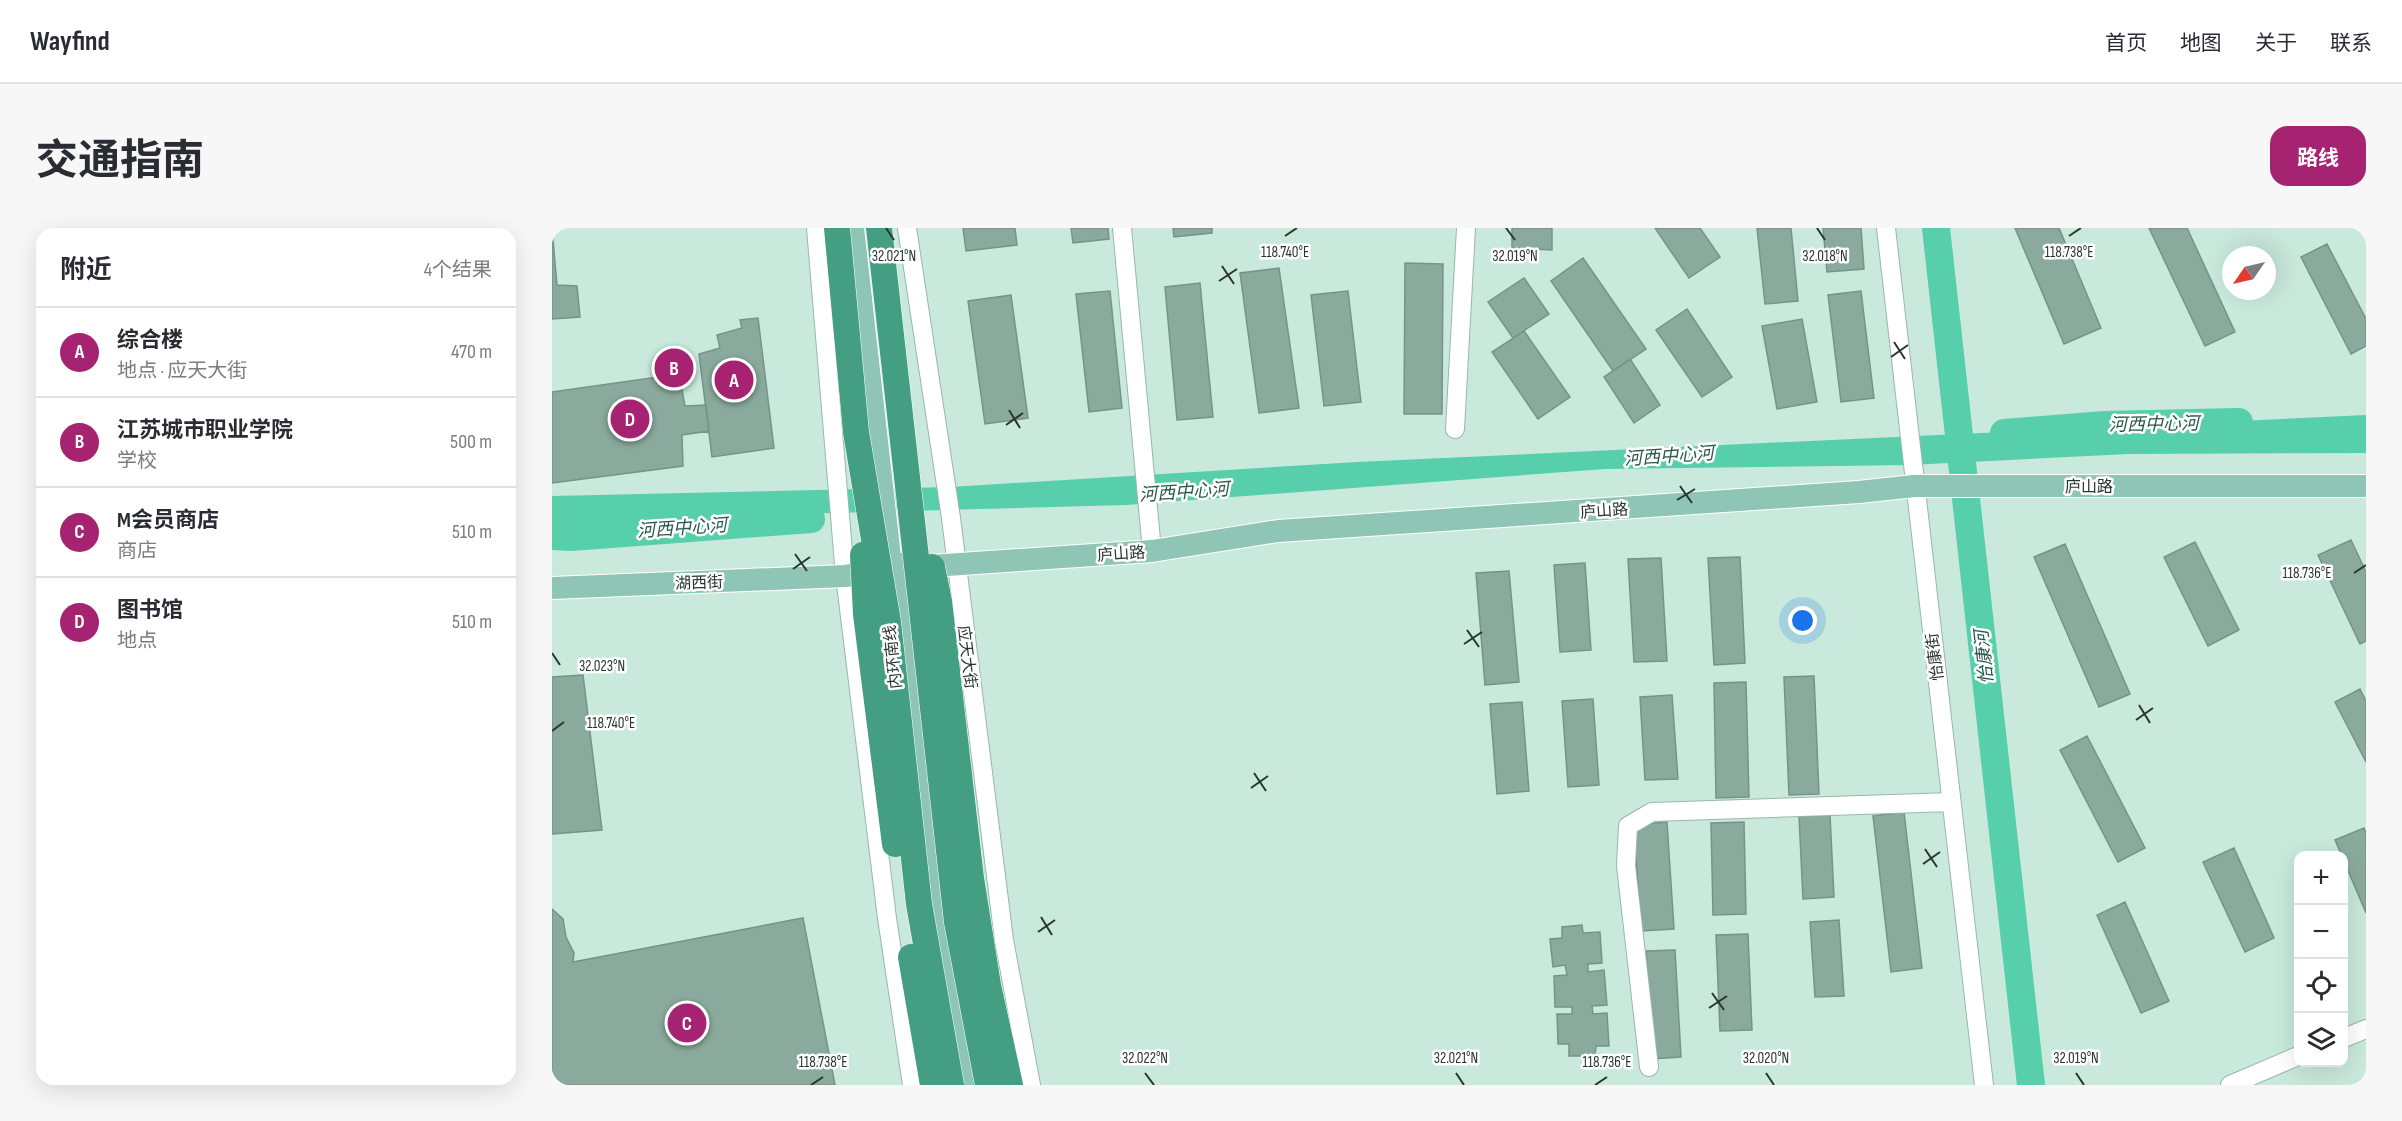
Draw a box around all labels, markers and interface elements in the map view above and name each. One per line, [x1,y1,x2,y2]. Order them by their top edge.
text: Wayfind [30,25,110,58]
text: 首页 [2105,31,2147,56]
text: 地图 [2180,31,2222,56]
text: 关于 [2255,31,2297,56]
text: 联系 [2330,31,2372,56]
button: 路线 [2270,126,2366,186]
text: 交通指南 [36,136,204,187]
text: 118.740°E [1261,243,1309,262]
text: 118.738°E [2045,243,2093,262]
north arrow [2222,246,2276,300]
text: 32.021°N [872,247,916,266]
text: 32.019°N [1492,247,1538,266]
text: 32.018°N [1802,247,1848,266]
text: 附近 [60,255,112,286]
text: 4个结果 [424,258,492,282]
text: 综合楼 [117,327,183,354]
text: A [75,340,84,364]
text: 470 m [451,340,492,364]
pin: B [654,346,694,390]
pin: A [714,358,753,402]
text: 地点 · 应天大街 [117,359,247,383]
pin: D [610,396,650,441]
water label: 河西中心河 [2109,413,2202,436]
text: 江苏城市职业学院 [117,417,293,444]
text: B [75,430,84,454]
text: 500 m [450,430,492,454]
water label: 河西中心河 [1623,443,1718,470]
text: 学校 [117,449,157,473]
street label: 庐山路 [2065,478,2113,497]
water label: 河西中心河 [1138,479,1233,506]
street label: 庐山路 [1579,500,1629,523]
text: M会员商店 [117,507,219,534]
water label: 河西中心河 [636,515,731,542]
text: C [74,520,85,544]
text: 510 m [452,520,492,544]
text: 商店 [117,539,157,563]
street label: 庐山路 [1096,543,1146,566]
text: 118.736°E [2283,564,2331,583]
street label: 湖西街 [675,573,723,594]
text: 图书馆 [117,597,183,624]
your location [1788,606,1817,635]
text: D [74,610,85,634]
text: 510 m [452,610,492,634]
street label: 内环南线 [881,624,906,690]
street label: 应天大街 [953,624,980,690]
water label: 怡康河 [1971,626,1998,685]
text: 地点 [117,629,157,653]
street label: 怡康街 [1923,632,1948,682]
text: 32.023°N [579,657,625,676]
text: 118.740°E [587,714,635,733]
map controls [2294,851,2348,1067]
button: + [2294,851,2348,905]
button: − [2294,905,2348,959]
button: locate [2294,959,2348,1013]
pin: C [668,1000,706,1046]
button: layers [2294,1013,2348,1067]
text: 32.022°N [1122,1049,1168,1068]
text: 32.021°N [1434,1049,1478,1068]
text: 32.020°N [1743,1049,1789,1068]
text: 32.019°N [2053,1049,2099,1068]
text: 118.738°E [799,1053,847,1072]
text: 118.736°E [1583,1053,1631,1072]

